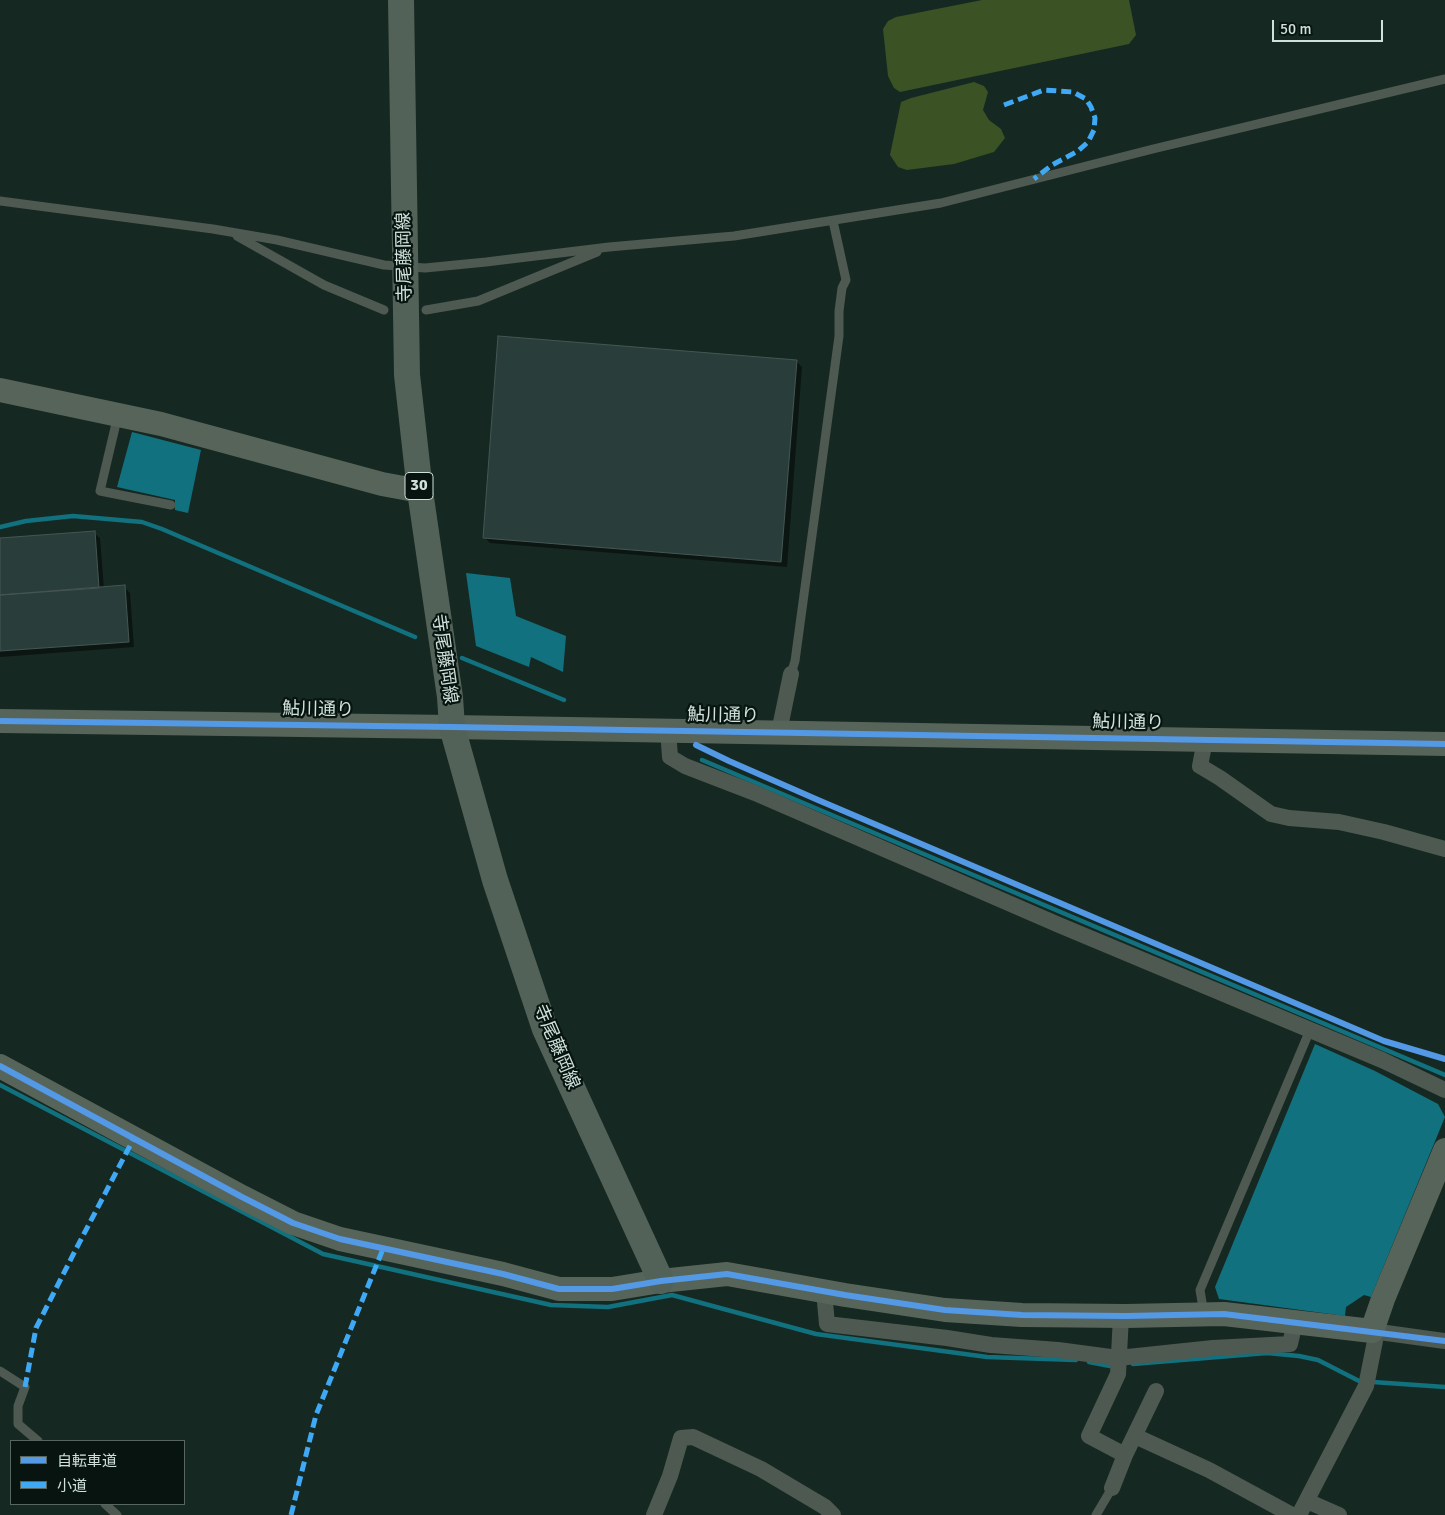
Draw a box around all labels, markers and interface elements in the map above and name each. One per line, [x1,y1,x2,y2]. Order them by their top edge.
scale bar [1275,10,1386,42]
text: 50 m [1280,20,1311,38]
street label: 寺尾藤岡線 [393,212,417,302]
road number: 30 [405,472,433,500]
street label: 寺尾藤岡線 [427,613,461,705]
street label: 鮎川通り [282,699,354,721]
street label: 鮎川通り [687,705,759,727]
street label: 鮎川通り [1092,712,1164,734]
street label: 寺尾藤岡線 [528,1001,584,1093]
legend [10,1440,185,1505]
text: 自転車道 [57,1452,117,1470]
text: 小道 [57,1477,87,1495]

